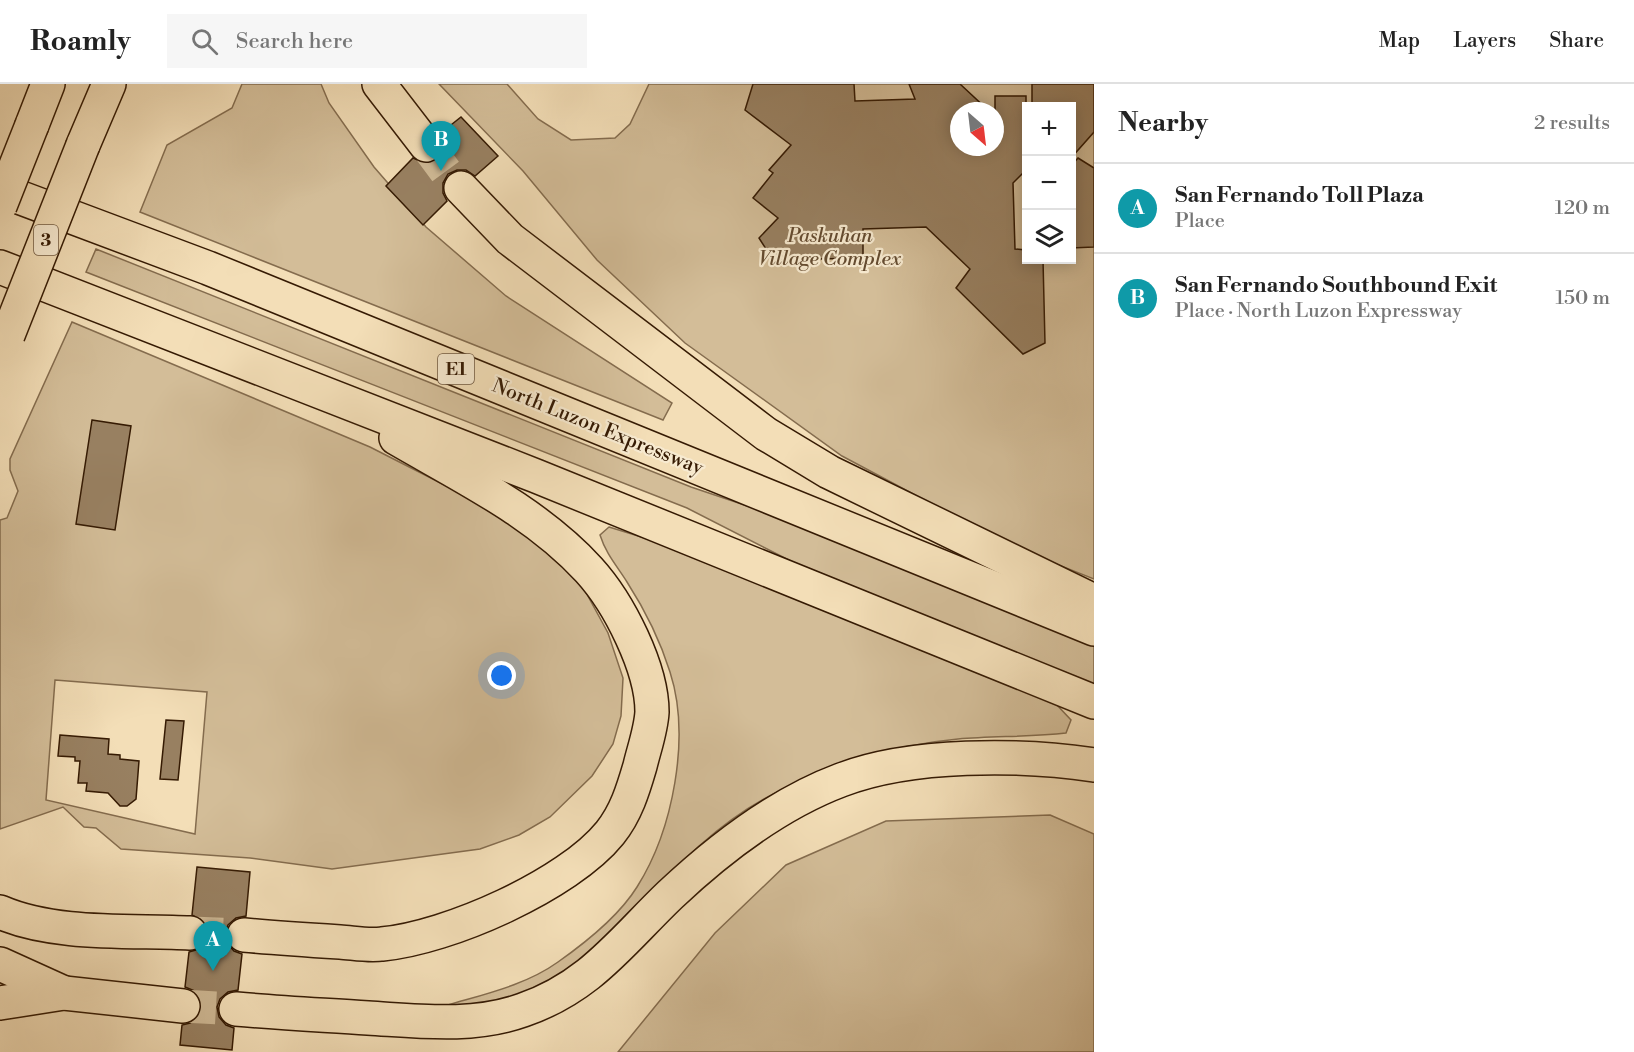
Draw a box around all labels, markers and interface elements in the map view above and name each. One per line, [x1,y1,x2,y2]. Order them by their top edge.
search box [167,14,587,68]
text: Roamly [30,24,131,59]
icon: search [188,25,221,58]
text: Search here [236,28,353,55]
text: Map [1379,28,1420,54]
text: Layers [1453,28,1516,54]
text: Share [1549,28,1604,54]
north arrow [950,102,1004,156]
map controls [1022,102,1076,264]
button: + [1022,102,1076,156]
text: Nearby [1118,107,1208,139]
text: 2 results [1534,111,1610,136]
pin: B [422,122,460,171]
button: − [1022,156,1076,210]
text: San Fernando Toll Plaza [1175,182,1424,209]
text: A [1130,196,1145,221]
text: 120 m [1555,196,1610,221]
text: Place [1175,209,1225,234]
button: layers [1022,210,1076,264]
park label: Paskuhan Village Complex [758,224,902,272]
road number: 3 [34,225,58,255]
text: San Fernando Southbound Exit [1175,272,1497,299]
text: B [1130,286,1145,311]
text: 150 m [1555,286,1610,311]
text: Place · North Luzon Expressway [1175,299,1462,324]
road number: E1 [438,354,474,384]
street label: North Luzon Expressway [488,374,707,481]
your location [487,661,516,690]
pin: A [194,922,232,971]

